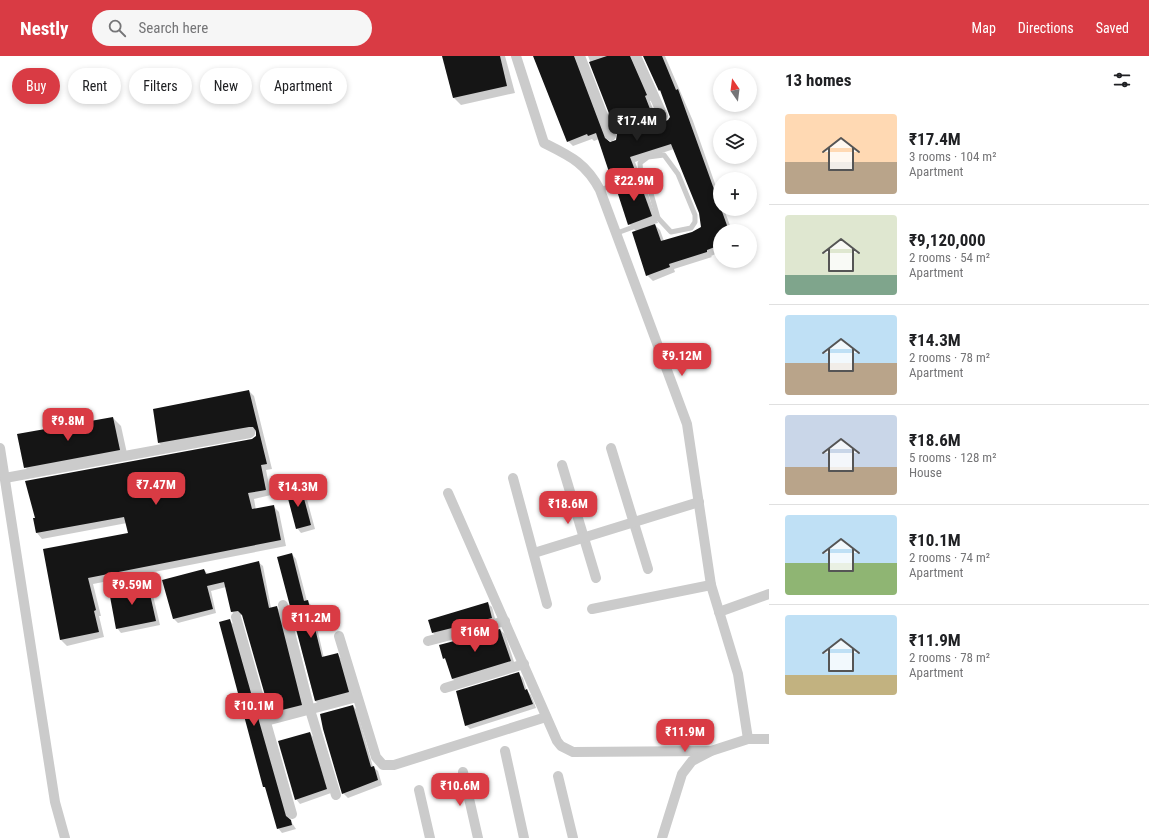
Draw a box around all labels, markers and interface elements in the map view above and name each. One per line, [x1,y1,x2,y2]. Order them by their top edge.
search box [92,10,372,46]
text: Nestly [20,17,68,40]
icon: search [106,17,128,39]
text: Search here [138,19,208,37]
text: Map [972,20,996,36]
text: Directions [1018,20,1074,36]
text: Saved [1096,20,1129,36]
chip: Buy [12,68,60,104]
chip: Rent [68,68,121,104]
chip: Filters [129,68,192,104]
chip: New [200,68,252,104]
chip: Apartment [260,68,347,104]
north arrow [713,68,757,112]
map controls [713,68,757,268]
icon: filters [1111,69,1133,91]
text: 13 homes [785,70,851,90]
pin: ₹17.4M [604,108,670,142]
text: ₹17.4M [617,113,657,128]
button: layers [713,120,757,164]
text: ₹17.4M [909,129,961,149]
icon: home [817,130,865,178]
text: 3 rooms · 104 m² [909,149,996,164]
text: Apartment [909,164,963,179]
pin: ₹22.9M [601,168,667,202]
button: + [713,172,757,216]
text: ₹22.9M [614,173,654,188]
button: − [713,224,757,268]
text: ₹9,120,000 [909,230,986,250]
icon: home [817,231,865,279]
text: 2 rooms · 54 m² [909,250,990,265]
text: Apartment [909,265,963,280]
text: ₹14.3M [909,330,961,350]
icon: home [817,331,865,379]
pin: ₹9.12M [649,343,715,377]
text: ₹9.12M [662,348,702,363]
text: 2 rooms · 78 m² [909,350,990,365]
text: Apartment [909,365,963,380]
pin: ₹9.8M [40,408,96,442]
text: ₹9.8M [52,413,84,428]
text: ₹18.6M [909,430,961,450]
icon: home [817,431,865,479]
text: 5 rooms · 128 m² [909,450,996,465]
text: House [909,465,942,480]
pin: ₹7.47M [123,472,189,506]
pin: ₹14.3M [265,474,331,508]
text: ₹7.47M [136,477,176,492]
text: ₹14.3M [278,479,318,494]
pin: ₹18.6M [535,491,601,525]
text: ₹18.6M [548,496,588,511]
text: ₹10.1M [909,530,961,550]
icon: home [817,531,865,579]
text: 2 rooms · 74 m² [909,550,990,565]
text: Apartment [909,565,963,580]
pin: ₹9.59M [99,572,165,606]
text: ₹9.59M [112,577,152,592]
pin: ₹11.2M [278,605,344,639]
text: ₹11.2M [291,610,331,625]
pin: ₹16M [451,619,499,653]
text: ₹16M [460,624,490,639]
text: ₹11.9M [909,630,961,650]
icon: home [817,631,865,679]
text: 2 rooms · 78 m² [909,650,990,665]
text: Apartment [909,665,963,680]
pin: ₹10.1M [221,693,287,727]
text: ₹10.1M [234,698,274,713]
pin: ₹11.9M [652,719,718,753]
text: ₹11.9M [665,724,705,739]
pin: ₹10.6M [427,773,493,807]
text: ₹10.6M [440,778,480,793]

